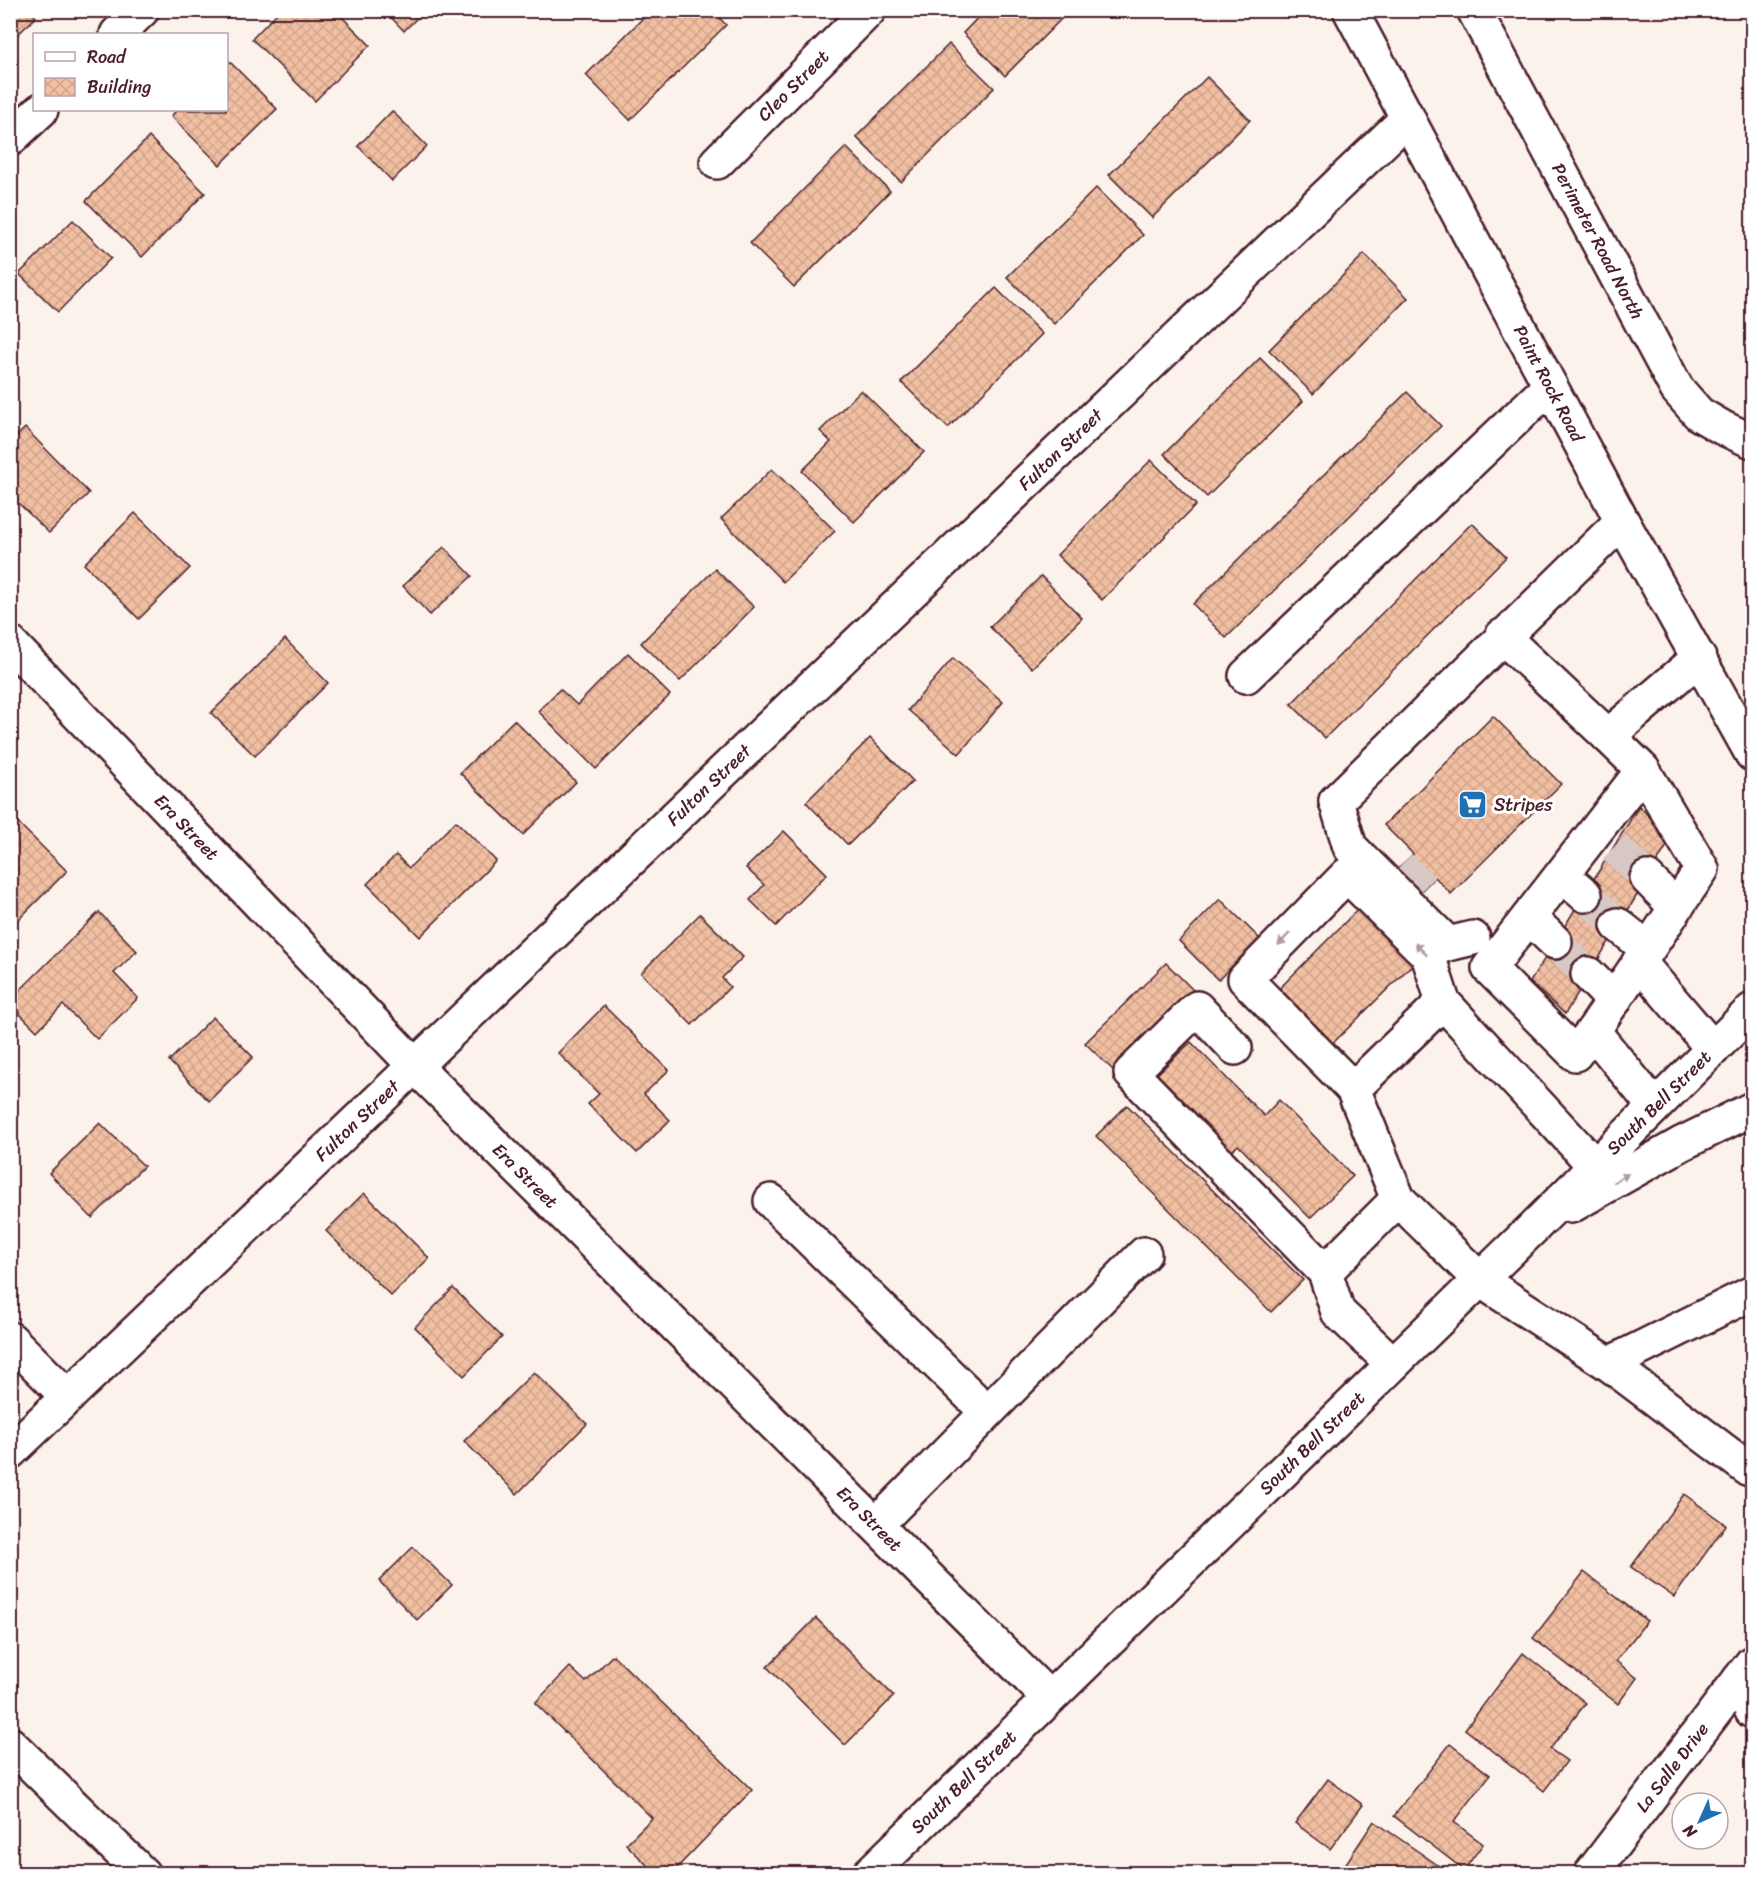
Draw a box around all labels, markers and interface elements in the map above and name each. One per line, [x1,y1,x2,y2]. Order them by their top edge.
legend [33,33,228,111]
text: Road [87,41,127,73]
street label: Cleo Street [750,42,837,129]
text: Building [87,71,151,103]
street label: Perimeter Road North [1543,157,1653,325]
street label: Paint Rock Road [1504,319,1594,449]
street label: Fulton Street [1010,400,1111,498]
street label: Fulton Street [659,736,759,834]
street label: Era Street [146,786,227,869]
supermarket icon: Stripes [1457,789,1489,821]
place label: Stripes [1494,789,1553,821]
one-way arrow [1277,932,1291,947]
one-way arrow [1415,942,1428,957]
street label: South Bell Street [1598,1042,1719,1163]
street label: Fulton Street [307,1071,408,1169]
street label: Era Street [484,1135,566,1217]
one-way arrow [1613,1173,1630,1183]
street label: South Bell Street [1251,1383,1373,1503]
street label: Era Street [828,1478,910,1560]
street label: La Salle Drive [1627,1715,1717,1820]
street label: South Bell Street [903,1722,1025,1842]
north arrow [1670,1791,1730,1851]
text: N [1675,1816,1705,1846]

